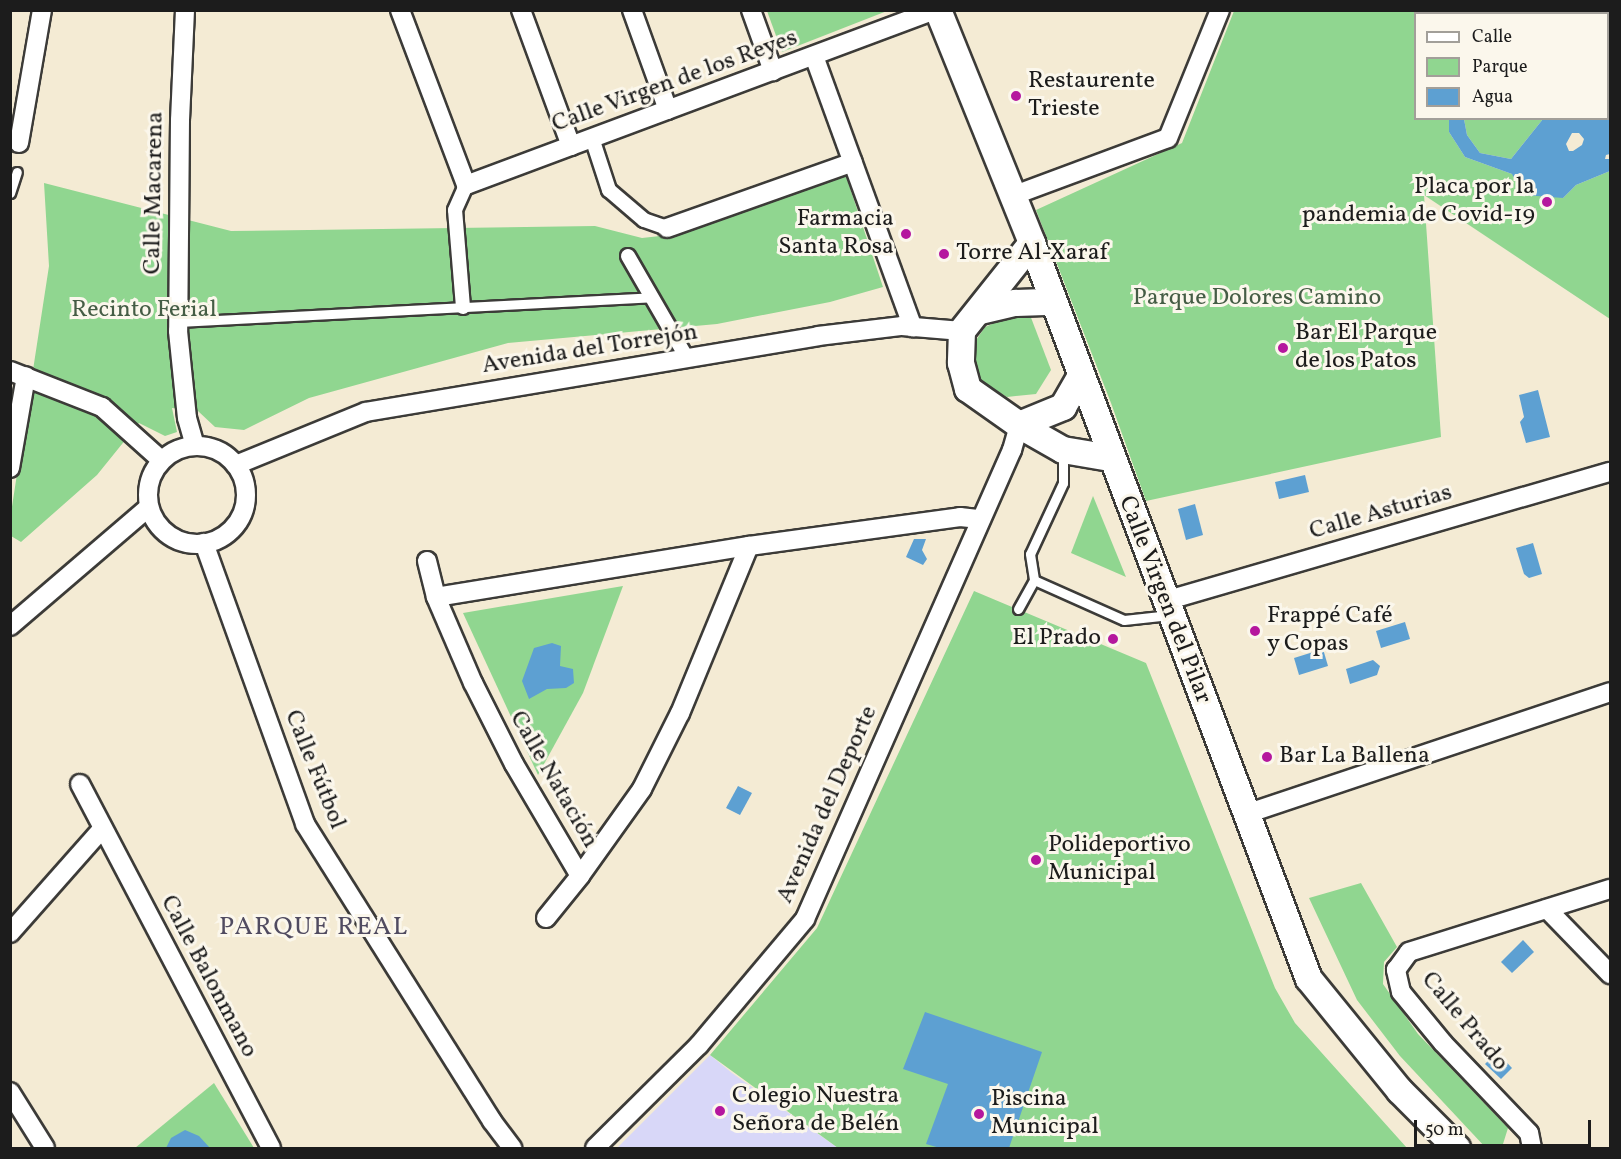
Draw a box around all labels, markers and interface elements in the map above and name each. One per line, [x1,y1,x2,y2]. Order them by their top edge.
legend [1414,12,1609,120]
street label: Calle Virgen de los Reyes [548,24,802,140]
text: Calle [1472,25,1512,50]
text: Parque [1472,55,1527,80]
place label: Restaurente Trieste [1028,68,1155,124]
text: Agua [1472,85,1513,110]
marker: Restaurente Trieste [1009,89,1023,103]
street label: Calle Macarena [139,111,171,275]
place label: Placa por la pandemia de Covid-19 [1302,174,1535,230]
marker: Placa por la pandemia de Covid-19 [1540,195,1554,209]
place label: Farmacia Santa Rosa [778,206,894,262]
marker: Farmacia Santa Rosa [899,227,913,241]
place label: Torre Al-Xaraf [956,240,1108,268]
marker: Torre Al-Xaraf [937,247,951,261]
park label: Parque Dolores Camino [1133,285,1381,313]
park label: Recinto Ferial [71,297,217,325]
street label: Avenida del Torrejón [480,319,700,381]
place label: Bar El Parque de los Patos [1295,320,1437,376]
marker: Bar El Parque de los Patos [1276,341,1290,355]
street label: Calle Asturias [1306,479,1456,547]
street label: Calle Virgen del Pilar [1111,492,1217,708]
place label: Frappé Café y Copas [1267,603,1393,659]
marker: Frappé Café y Copas [1248,624,1262,638]
place label: El Prado [1012,625,1101,653]
marker: El Prado [1106,632,1120,646]
street label: Avenida del Deporte [772,702,884,908]
street label: Calle Fútbol [277,706,351,834]
street label: Calle Natación [502,707,604,853]
place label: Bar La Ballena [1279,743,1430,771]
marker: Bar La Ballena [1260,750,1274,764]
place label: Polideportivo Municipal [1048,832,1191,888]
marker: Polideportivo Municipal [1029,853,1043,867]
street label: Calle Balonmano [153,891,263,1063]
district label: PARQUE REAL [219,912,409,944]
street label: Calle Prado [1414,967,1514,1077]
place label: Colegio Nuestra Señora de Belén [732,1083,899,1139]
place label: Piscina Municipal [991,1086,1099,1142]
marker: Colegio Nuestra Señora de Belén [713,1104,727,1118]
marker: Piscina Municipal [972,1107,986,1121]
scale bar [1417,1108,1594,1146]
text: 50 m [1425,1118,1464,1143]

